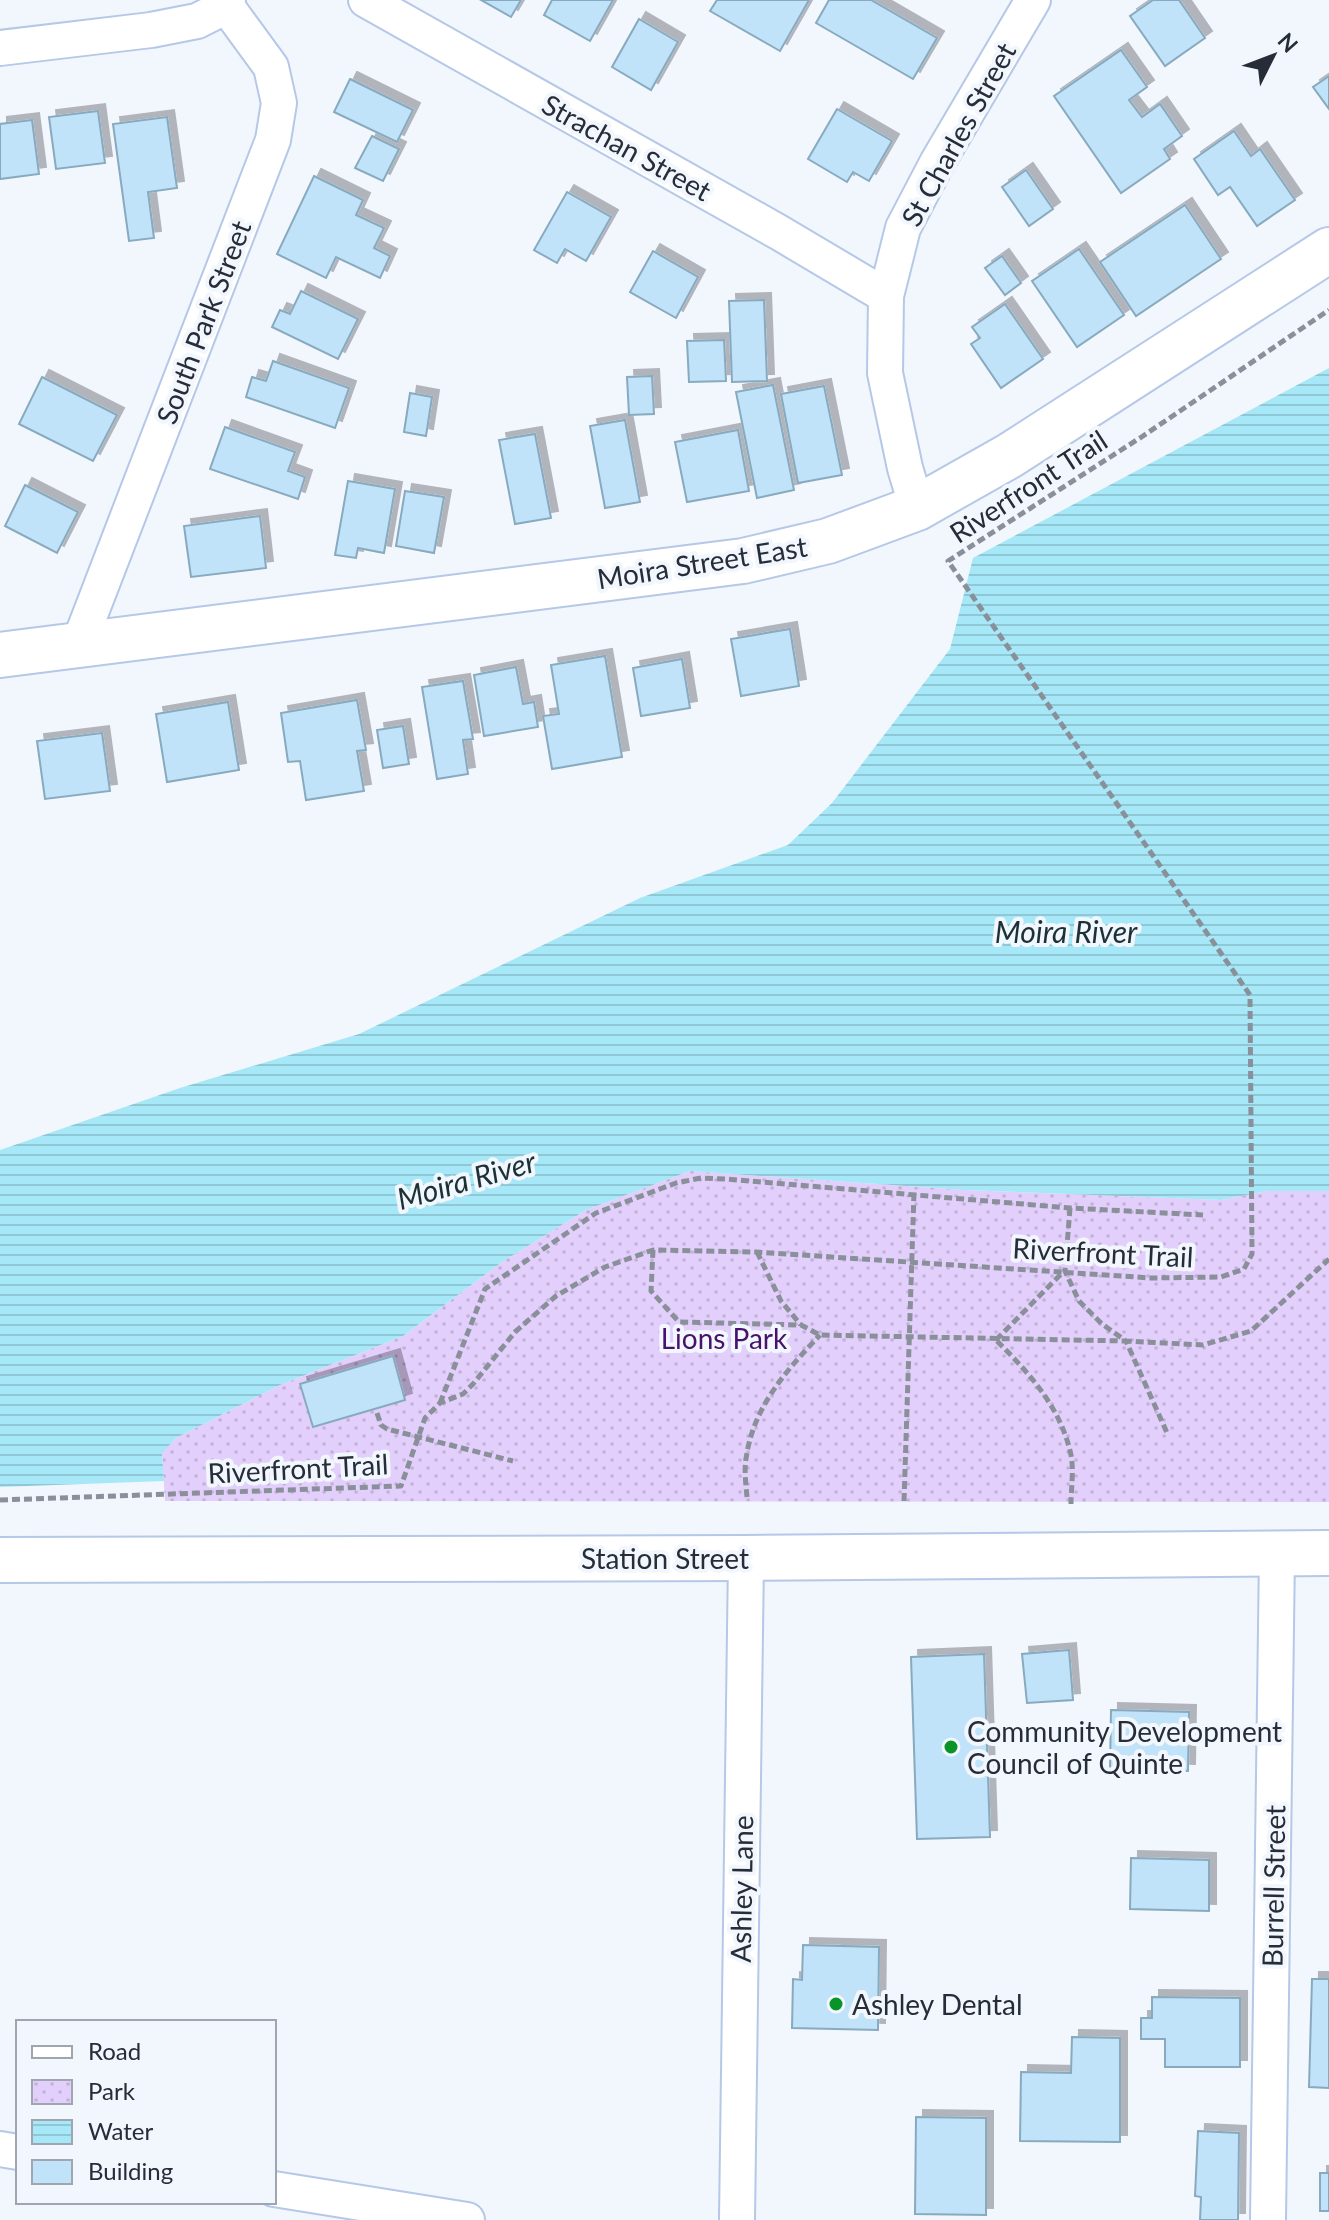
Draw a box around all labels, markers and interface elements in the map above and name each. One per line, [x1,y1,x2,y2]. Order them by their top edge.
north arrow [1233,16,1313,96]
text: N [1273,27,1304,58]
street label: St Charles Street [894,36,1022,232]
street label: Strachan Street [537,87,717,207]
street label: South Park Street [149,216,257,428]
street label: Riverfront Trail [943,422,1113,550]
street label: Moira Street East [595,529,809,595]
water label: Moira River [995,913,1138,949]
water label: Moira River [393,1142,540,1216]
street label: Riverfront Trail [1012,1230,1194,1274]
park label: Lions Park [661,1321,788,1355]
street label: Riverfront Trail [207,1446,389,1490]
street label: Station Street [581,1541,749,1575]
place label: Community Development Council of Quinte [967,1714,1282,1780]
marker: Community Development Council of Quinte [942,1738,960,1756]
street label: Burrell Street [1255,1805,1291,1967]
street label: Ashley Lane [723,1815,759,1963]
place label: Ashley Dental [852,1987,1023,2021]
marker: Ashley Dental [827,1995,845,2013]
legend [16,2020,276,2204]
text: Road [88,2036,141,2065]
text: Park [88,2076,136,2105]
text: Water [88,2116,153,2145]
text: Building [88,2156,173,2185]

